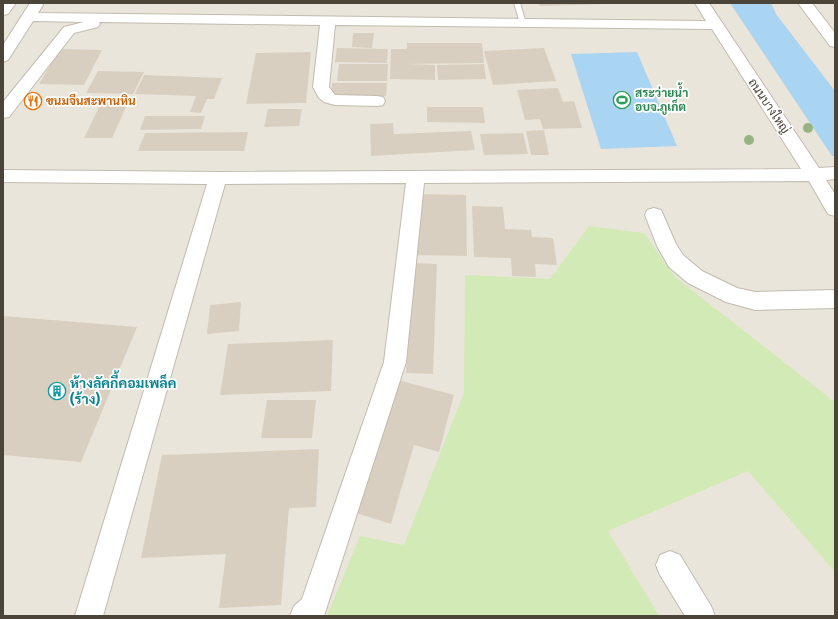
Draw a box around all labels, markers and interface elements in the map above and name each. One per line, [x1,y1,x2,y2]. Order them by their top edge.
street label: ถนนบางใหญ่ [745,75,793,136]
place label: สระว่ายน้ำ อบจ.ภูเก็ต [635,82,688,115]
sports icon: สระว่ายน้ำ อบจ.ภูเก็ต [612,90,632,110]
restaurant icon: ขนมจีนสะพานหิน [23,91,43,111]
place label: ขนมจีนสะพานหิน [46,93,136,108]
place label: ห้างลัคกี้คอมเพล็ค (ร้าง) [70,370,176,408]
building icon: ห้างลัคกี้คอมเพล็ค (ร้าง) [47,381,67,401]

